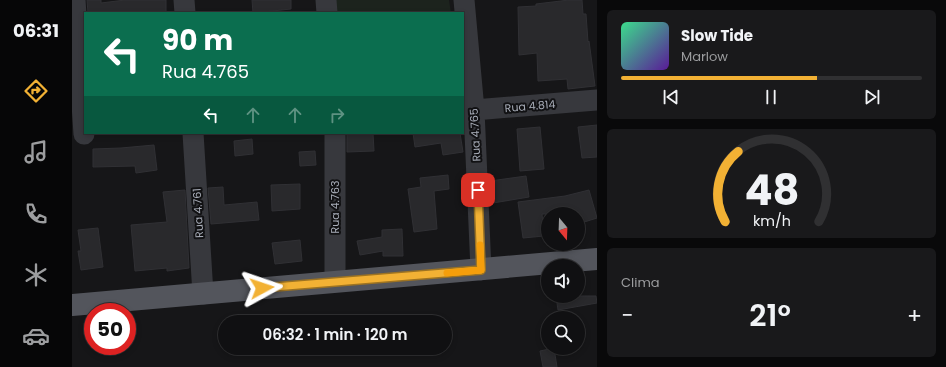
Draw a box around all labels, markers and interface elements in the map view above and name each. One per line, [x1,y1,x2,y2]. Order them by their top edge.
text: 06:31 [13,18,59,43]
text: 90 m [162,21,233,60]
text: Slow Tide [681,25,753,46]
icon: left [96,28,148,80]
text: Marlow [681,47,728,66]
text: Rua 4.765 [162,59,249,84]
icon: directions [22,77,50,105]
icon: previous [660,86,682,108]
icon: pause [760,86,782,108]
icon: next [861,86,883,108]
street label: Rua 4.814 [504,96,556,116]
icon: left [200,104,222,126]
icon: ahead [242,104,264,126]
icon: ahead [284,104,306,126]
icon: right [326,104,348,126]
street label: Rua 4.765 [466,108,484,162]
icon: music [22,138,50,166]
text: 48 [744,160,799,219]
pin [461,173,495,207]
icon: arrive [467,179,489,201]
street label: Rua 4.763 [327,181,343,233]
street label: Rua 4.761 [189,188,207,238]
icon: phone [22,200,50,228]
north arrow [541,207,585,251]
map controls [541,207,585,355]
text: km/h [752,210,791,230]
button: sound [541,259,585,303]
icon: climate [22,261,50,289]
position arrow [241,267,283,309]
text: Clima [621,273,660,292]
text: 21° [749,294,791,337]
text: − [621,300,633,331]
text: + [907,300,922,331]
speed limit sign: 50 [84,303,136,355]
button: search [541,311,585,355]
icon: car [22,322,50,350]
text: 06:32 · 1 min · 120 m [262,324,408,345]

